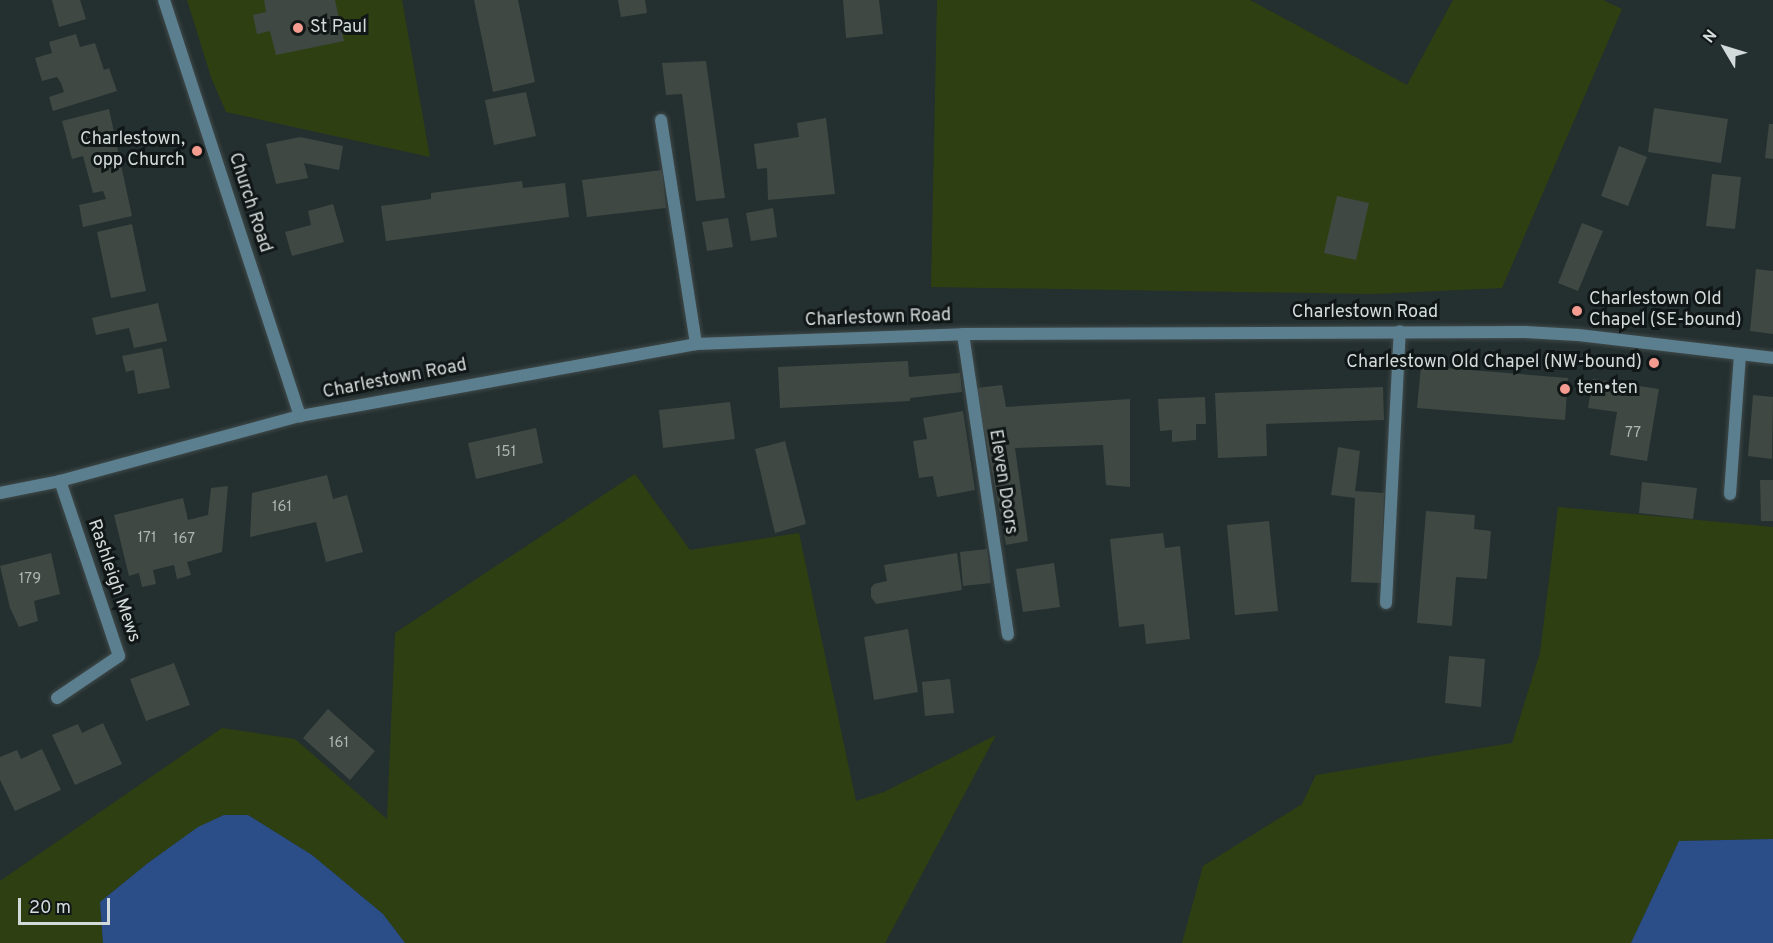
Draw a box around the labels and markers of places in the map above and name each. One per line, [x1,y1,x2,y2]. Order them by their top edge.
place label: St Paul [310,17,367,39]
marker: St Paul [291,21,305,35]
place label: Charlestown, opp Church [80,130,185,172]
marker: Charlestown, opp Church [190,144,204,158]
place label: Charlestown Old Chapel (SE-bound) [1589,290,1742,332]
marker: Charlestown Old Chapel (SE-bound) [1570,304,1584,318]
place label: Charlestown Old Chapel (NW-bound) [1346,352,1642,374]
marker: Charlestown Old Chapel (NW-bound) [1647,356,1661,370]
place label: ten•ten [1577,378,1638,400]
marker: ten•ten [1558,382,1572,396]

